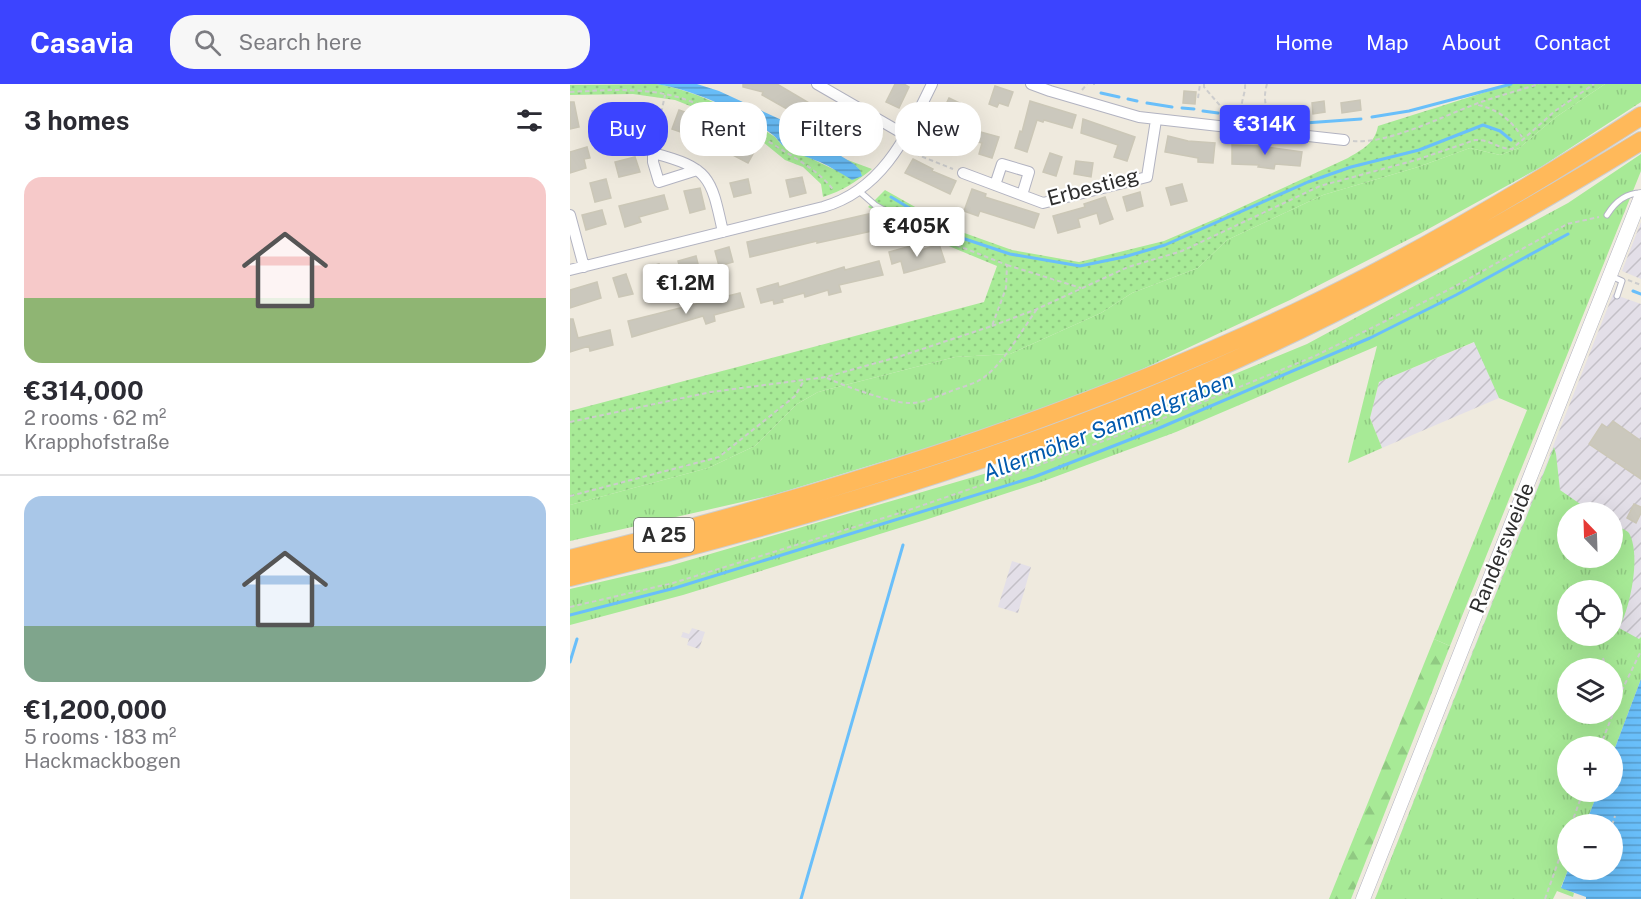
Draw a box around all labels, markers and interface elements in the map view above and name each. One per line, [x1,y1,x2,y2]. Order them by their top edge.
search box [170,15,590,69]
text: Casavia [30,26,134,59]
icon: search [191,26,224,59]
text: Search here [239,29,362,55]
text: Home [1275,30,1333,55]
text: Map [1366,30,1409,55]
text: About [1442,30,1501,55]
text: Contact [1534,30,1611,55]
chip: Buy [588,102,668,156]
chip: Rent [680,102,767,156]
chip: Filters [779,102,883,156]
chip: New [895,102,981,156]
icon: filters [513,104,546,137]
text: 3 homes [24,105,129,136]
pin: €314K [1223,105,1307,156]
text: €314K [1234,112,1296,136]
street label: Erbestieg [1044,162,1141,211]
pin: €405K [875,207,959,258]
text: €405K [884,214,950,238]
icon: home [231,216,339,324]
pin: €1.2M [644,264,728,315]
text: €1.2M [657,271,715,295]
water label: Allermöher Sammelgraben [979,366,1237,486]
text: €314,000 [24,375,144,406]
text: 2 rooms · 62 m² [24,406,166,430]
text: Krapphofstraße [24,430,170,454]
street label: Randersweide [1464,479,1539,617]
north arrow [1557,502,1623,568]
map controls [1557,502,1623,880]
road number: A 25 [634,518,694,552]
icon: home [231,535,339,643]
button: locate [1557,580,1623,646]
button: layers [1557,658,1623,724]
text: €1,200,000 [24,694,167,725]
text: 5 rooms · 183 m² [24,725,176,749]
button: + [1557,736,1623,802]
text: Hackmackbogen [24,749,181,773]
button: − [1557,814,1623,880]

